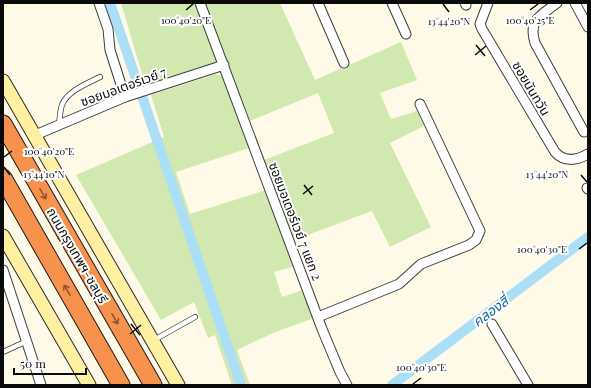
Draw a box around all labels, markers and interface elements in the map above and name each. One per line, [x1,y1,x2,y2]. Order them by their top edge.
text: 100°40'20"E [161,13,211,27]
text: 100°40'25"E [506,13,554,27]
text: 13°44'20"N [428,14,470,28]
street label: ซอยนันทวัน [509,58,555,118]
street label: ซอยมอเตอร์เวย์ 7 [78,62,169,109]
text: 100°40'20"E [24,144,74,158]
street label: ซอยมอเตอร์เวย์ 7 แยก 2 [266,160,326,282]
text: 13°44'10"N [23,167,65,181]
text: 13°44'20"N [526,167,568,181]
one-way arrow [40,188,48,200]
street label: ถนนกรุงเทพฯ-ชลบุรี [44,204,112,306]
text: 100°40'30"E [517,242,567,256]
one-way arrow [62,284,70,296]
water label: คลองสี่ [468,289,514,331]
one-way arrow [111,313,119,325]
scale bar [14,350,86,376]
text: 50 m [20,355,46,371]
text: 100°40'30"E [396,360,446,374]

